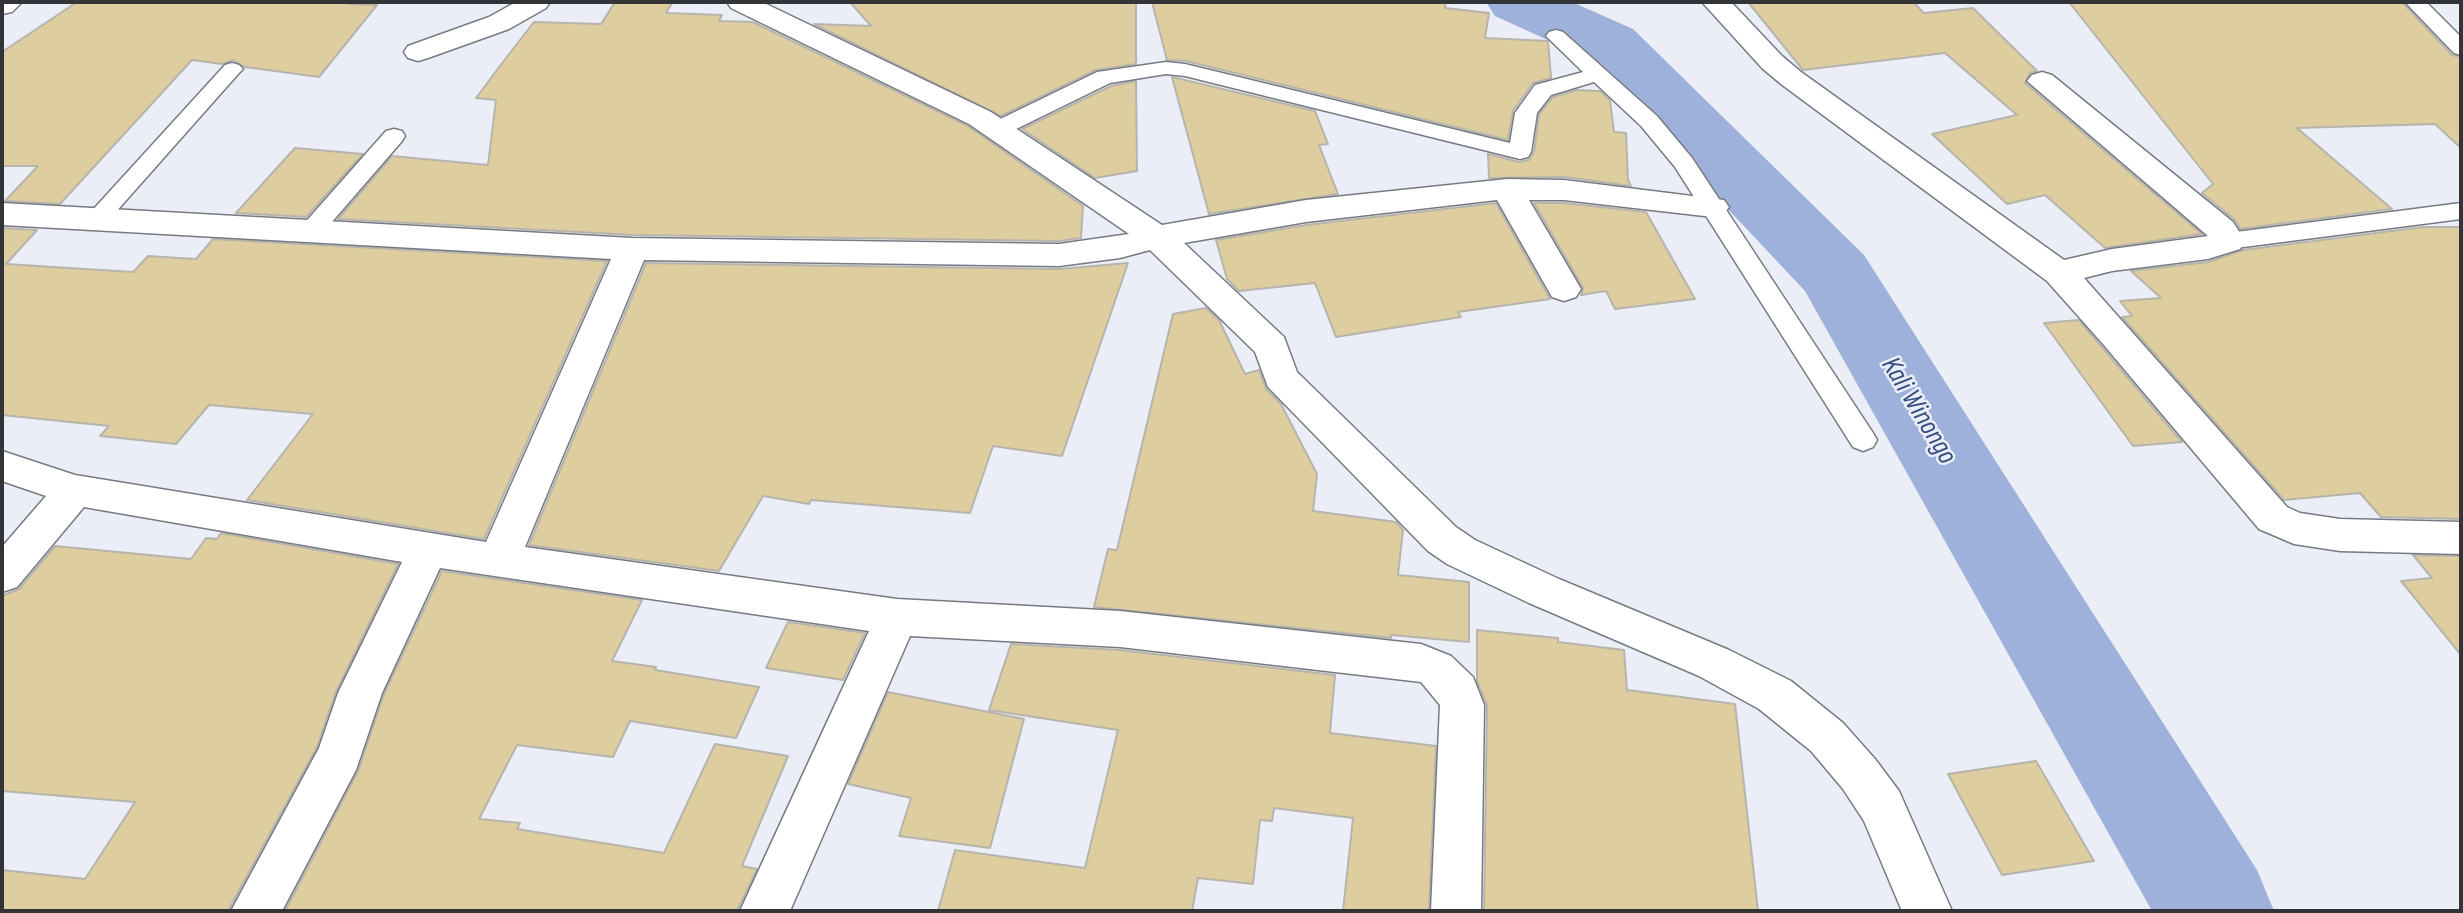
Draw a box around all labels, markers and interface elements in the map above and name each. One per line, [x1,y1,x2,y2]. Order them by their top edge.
water label: Kali Winongo [1873,351,1963,471]

